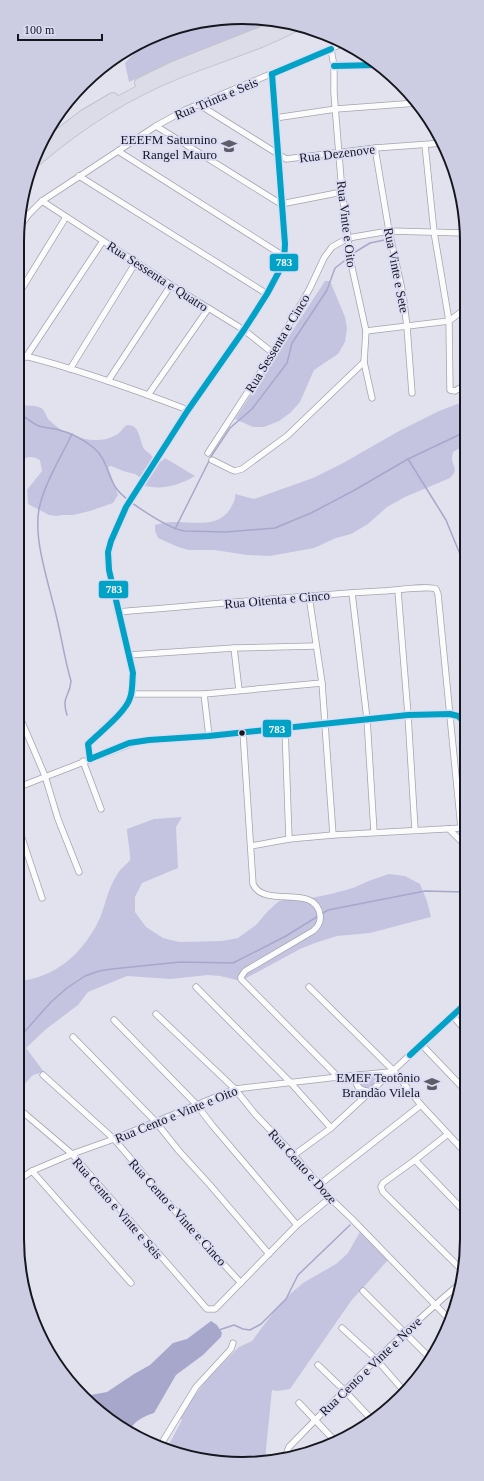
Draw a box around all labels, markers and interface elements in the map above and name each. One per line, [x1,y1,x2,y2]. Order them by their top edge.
scale bar [18,16,102,42]
text: 100 m [24,23,55,37]
street label: Rua Trinta e Seis [172,74,260,123]
place label: EEEFM Saturnino Rangel Mauro [121,132,217,162]
school or university icon: EEEFM Saturnino Rangel Mauro [220,137,238,155]
street label: Rua Dezenove [298,141,376,166]
street label: Rua Vinte e Oito [334,180,359,268]
street label: Rua Vinte e Sete [381,226,412,314]
street label: Rua Sessenta e Quatro [104,238,211,315]
line badge: 783 [269,253,299,272]
text: 783 [276,256,293,268]
street label: Rua Sessenta e Cinco [242,291,313,395]
line badge: 783 [98,580,129,599]
text: 783 [106,583,123,595]
street label: Rua Oitenta e Cinco [224,587,330,612]
line badge: 783 [262,719,292,738]
text: 783 [269,723,286,735]
unlabelled marker [237,728,247,738]
place label: EMEF Teotônio Brandão Vilela [336,1070,420,1100]
school or university icon: EMEF Teotônio Brandão Vilela [423,1075,441,1093]
street label: Rua Cento e Vinte e Oito [113,1083,240,1146]
street label: Rua Cento e Doze [265,1126,340,1207]
street label: Rua Cento e Vinte e Seis [70,1155,166,1262]
street label: Rua Cento e Vinte e Cinco [126,1156,230,1269]
street label: Rua Cento e Vinte e Nove [316,1314,425,1419]

